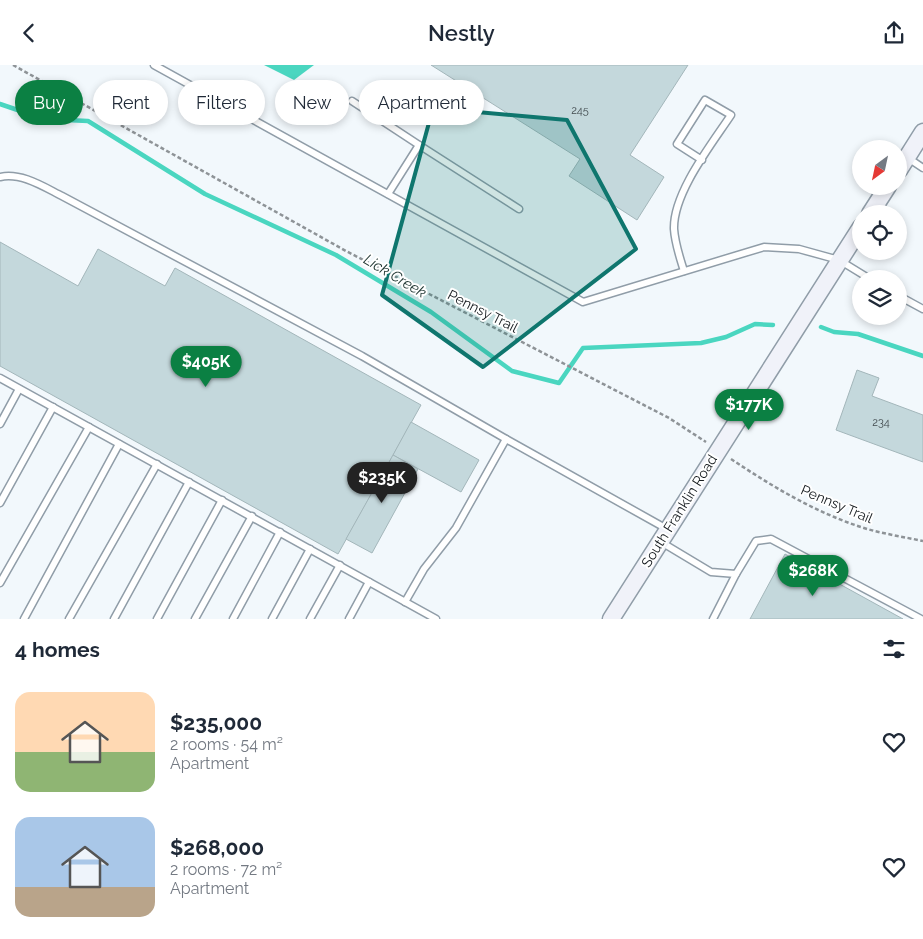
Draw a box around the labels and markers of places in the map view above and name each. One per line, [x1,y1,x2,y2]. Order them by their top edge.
pin: $405K [171,345,241,388]
pin: $177K [714,389,784,431]
pin: $235K [347,461,417,504]
pin: $268K [778,555,848,597]

